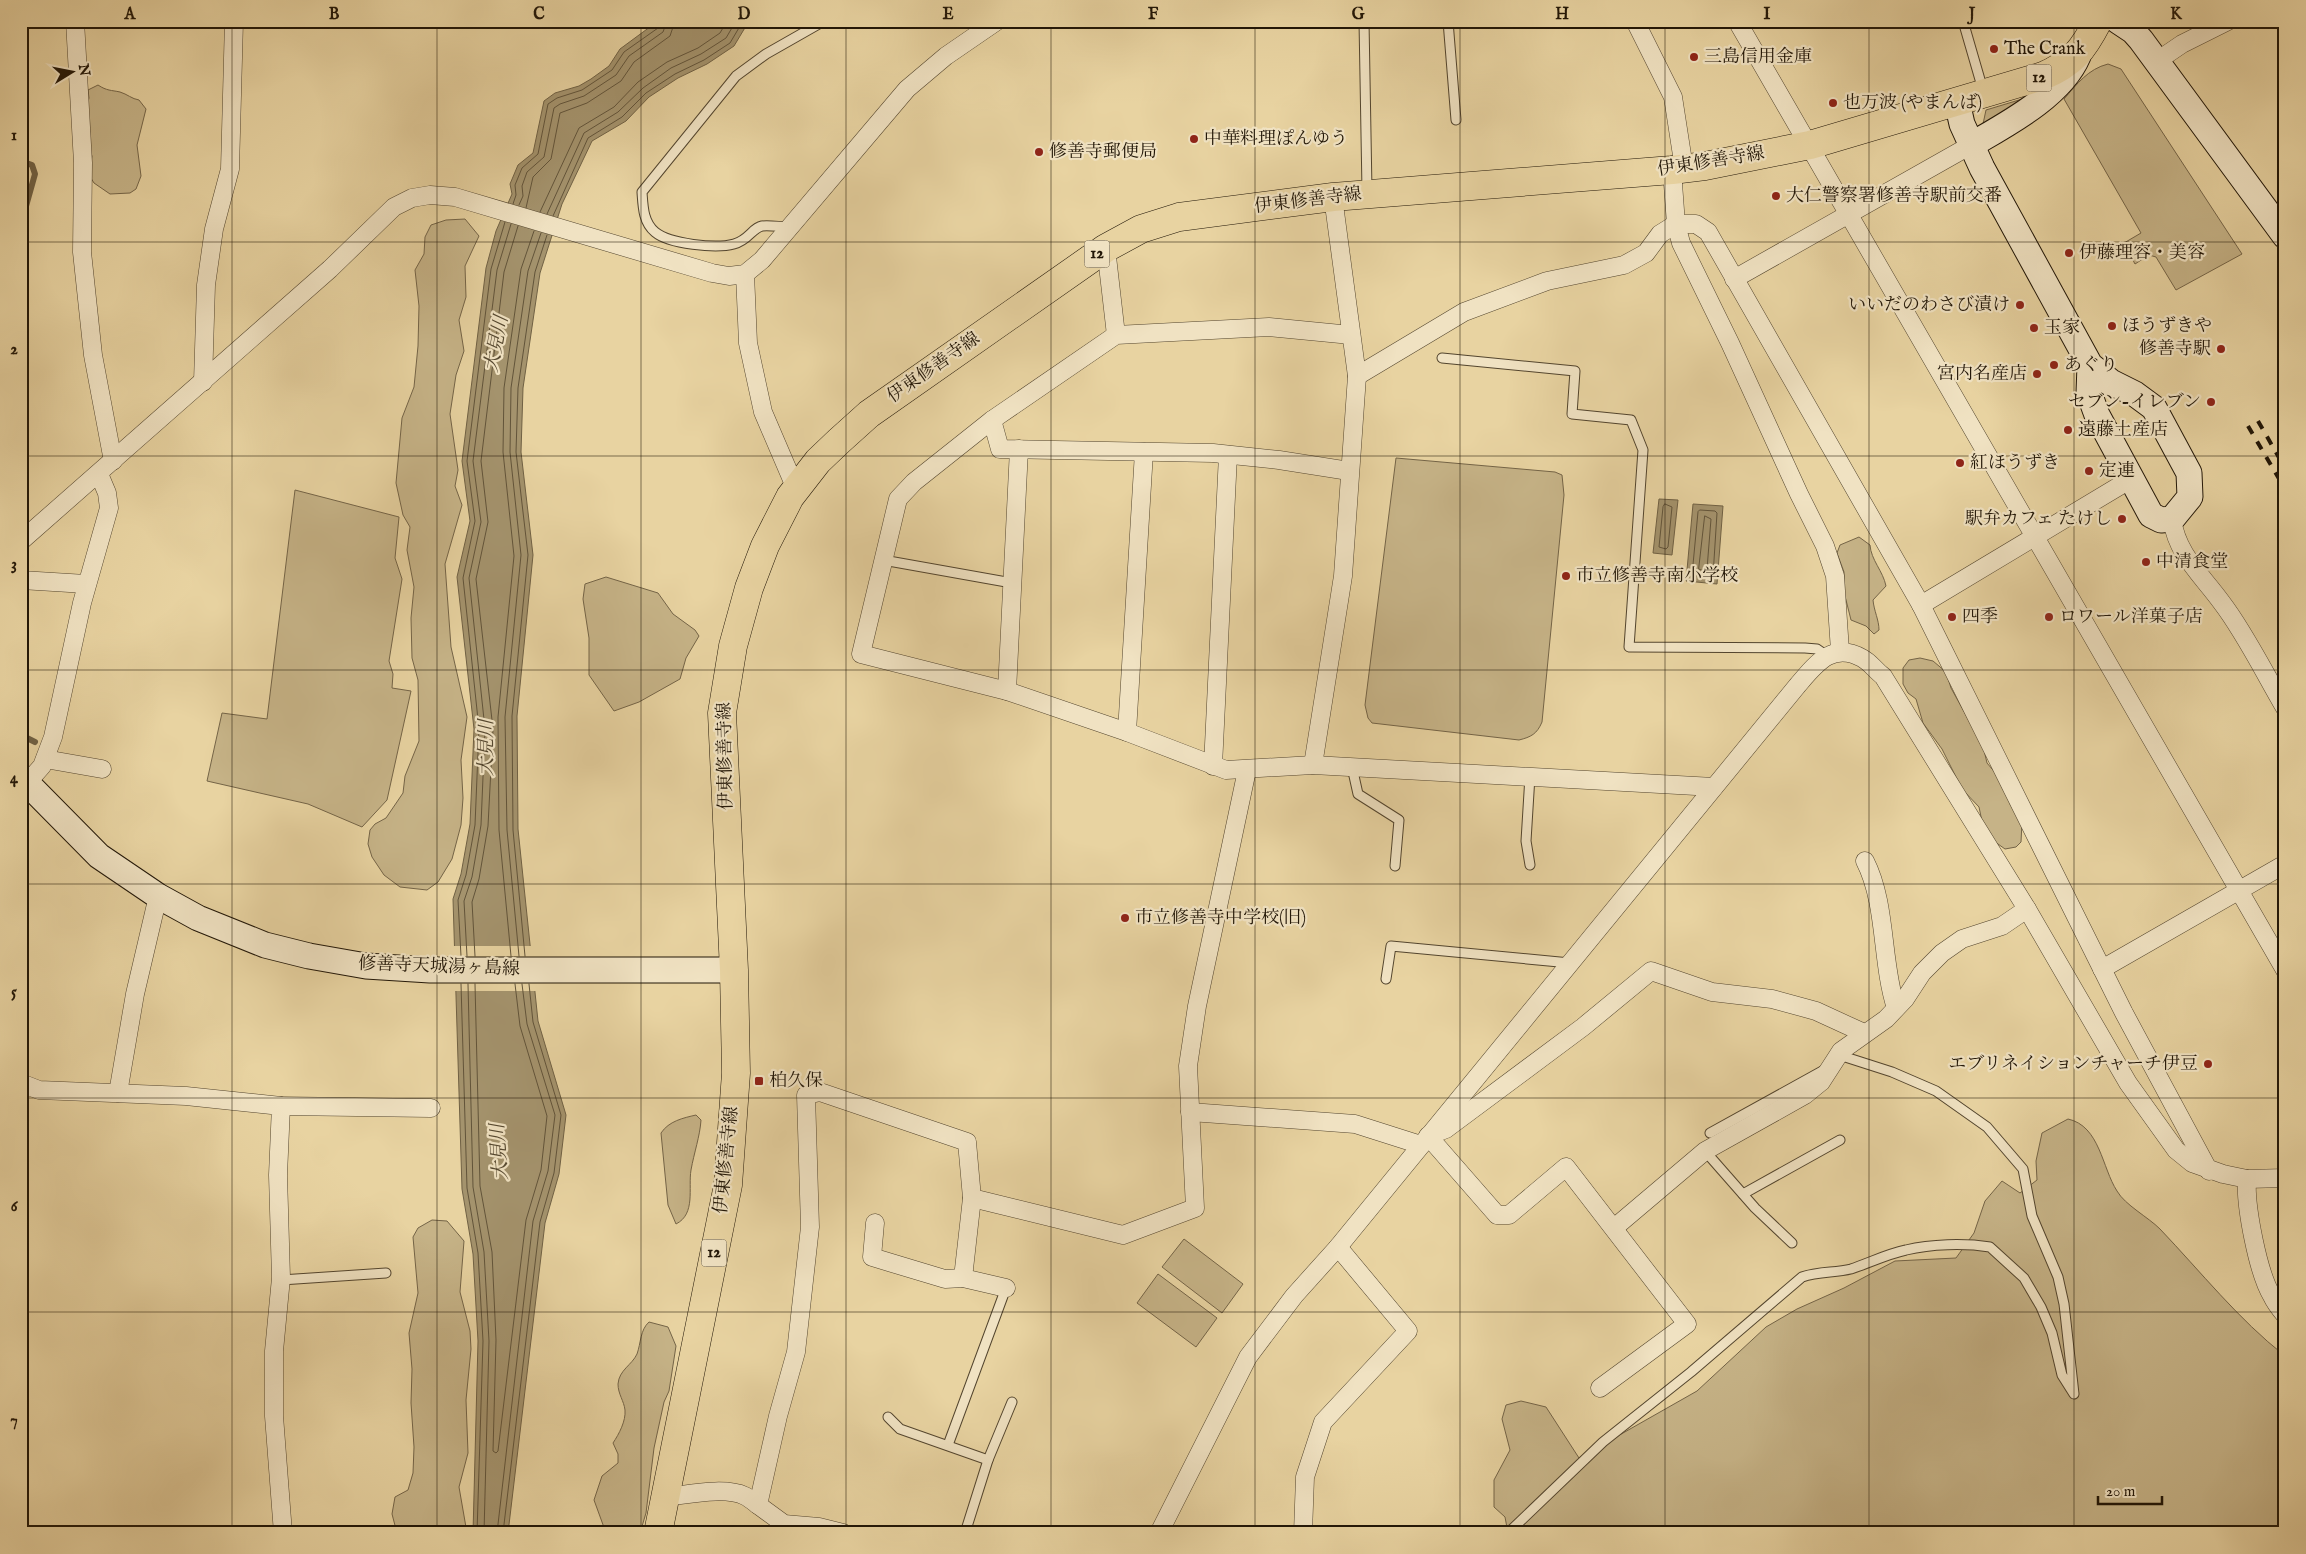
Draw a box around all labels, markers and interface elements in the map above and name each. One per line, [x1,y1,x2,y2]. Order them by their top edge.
text: A [124,5,137,25]
text: B [329,5,340,25]
text: C [533,5,545,25]
text: D [738,5,751,25]
text: E [942,5,954,25]
text: F [1148,5,1159,25]
text: G [1352,5,1365,25]
text: H [1555,5,1569,25]
text: I [1764,5,1771,25]
text: J [1967,5,1976,25]
text: K [2170,5,2183,25]
place label: The Crank [2004,38,2086,61]
marker: The Crank [1988,43,2000,55]
place label: 三島信用金庫 [1704,46,1812,69]
north arrow [48,48,98,98]
marker: 三島信用金庫 [1688,51,1700,63]
text: N [74,61,94,77]
road number: 12 [2026,64,2052,92]
place label: 也万波 (やまんば) [1843,92,1982,115]
marker: 也万波 (やまんば) [1827,97,1839,109]
text: 1 [11,126,17,146]
place label: 中華料理ぽんゆう [1204,128,1348,151]
marker: 中華料理ぽんゆう [1188,133,1200,145]
place label: 修善寺郵便局 [1049,141,1157,164]
street label: 伊東修善寺線 [1656,142,1766,182]
marker: 修善寺郵便局 [1033,146,1045,158]
street label: 伊東修善寺線 [1253,183,1363,219]
place label: 大仁警察署修善寺駅前交番 [1786,185,2002,208]
marker: 大仁警察署修善寺駅前交番 [1770,190,1782,202]
road number: 12 [1084,240,1110,268]
place label: 伊藤理容・美容 [2079,242,2205,265]
marker: 伊藤理容・美容 [2063,247,2075,259]
place label: いいだのわさび漬け [1848,294,2010,317]
marker: いいだのわさび漬け [2014,299,2026,311]
water label: 大見川 [480,312,515,374]
place label: ほうずきや [2122,315,2212,338]
place label: 玉家 [2044,317,2080,340]
marker: ほうずきや [2106,320,2118,332]
marker: 玉家 [2028,322,2040,334]
street label: 伊東修善寺線 [883,328,985,408]
place label: 修善寺駅 [2139,338,2211,361]
text: 2 [10,340,18,360]
marker: 修善寺駅 [2215,343,2227,355]
place label: あぐり [2064,354,2118,377]
marker: あぐり [2048,359,2060,371]
place label: 宮内名産店 [1937,363,2027,386]
marker: 宮内名産店 [2031,368,2043,380]
place label: セブン-イレブン [2068,391,2201,414]
marker: セブン-イレブン [2205,396,2217,408]
place label: 遠藤土産店 [2078,419,2168,442]
marker: 遠藤土産店 [2062,424,2074,436]
place label: 紅ほうずき [1970,452,2060,475]
marker: 紅ほうずき [1954,457,1966,469]
place label: 定連 [2099,460,2135,483]
marker: 定連 [2083,465,2095,477]
place label: 駅弁カフェ たけし [1965,508,2112,531]
marker: 駅弁カフェ たけし [2116,513,2128,525]
place label: 中清食堂 [2156,551,2228,574]
text: 3 [11,555,17,575]
marker: 中清食堂 [2140,556,2152,568]
place label: 市立修善寺南小学校 [1576,565,1738,588]
marker: 市立修善寺南小学校 [1560,570,1572,582]
place label: 四季 [1962,606,1998,629]
place label: ロワール洋菓子店 [2059,606,2203,629]
marker: 四季 [1946,611,1958,623]
marker: ロワール洋菓子店 [2043,611,2055,623]
street label: 伊東修善寺線 [714,702,738,810]
water label: 大見川 [475,718,499,777]
text: 4 [10,769,19,789]
place label: 市立修善寺中学校(旧) [1135,907,1306,930]
marker: 市立修善寺中学校(旧) [1119,912,1131,924]
street label: 修善寺天城湯ヶ島線 [358,953,520,981]
text: 5 [11,983,17,1003]
place label: エブリネイションチャーチ伊豆 [1948,1053,2198,1076]
marker: エブリネイションチャーチ伊豆 [2202,1058,2214,1070]
place label: 柏久保 [769,1070,823,1093]
marker: 柏久保 [753,1075,765,1087]
street label: 伊東修善寺線 [710,1105,744,1215]
water label: 大見川 [486,1121,514,1181]
text: 6 [11,1197,19,1217]
road number: 12 [702,1240,726,1266]
text: 7 [10,1411,18,1431]
scale bar [2098,1474,2162,1506]
text: 20 m [2106,1482,2136,1501]

